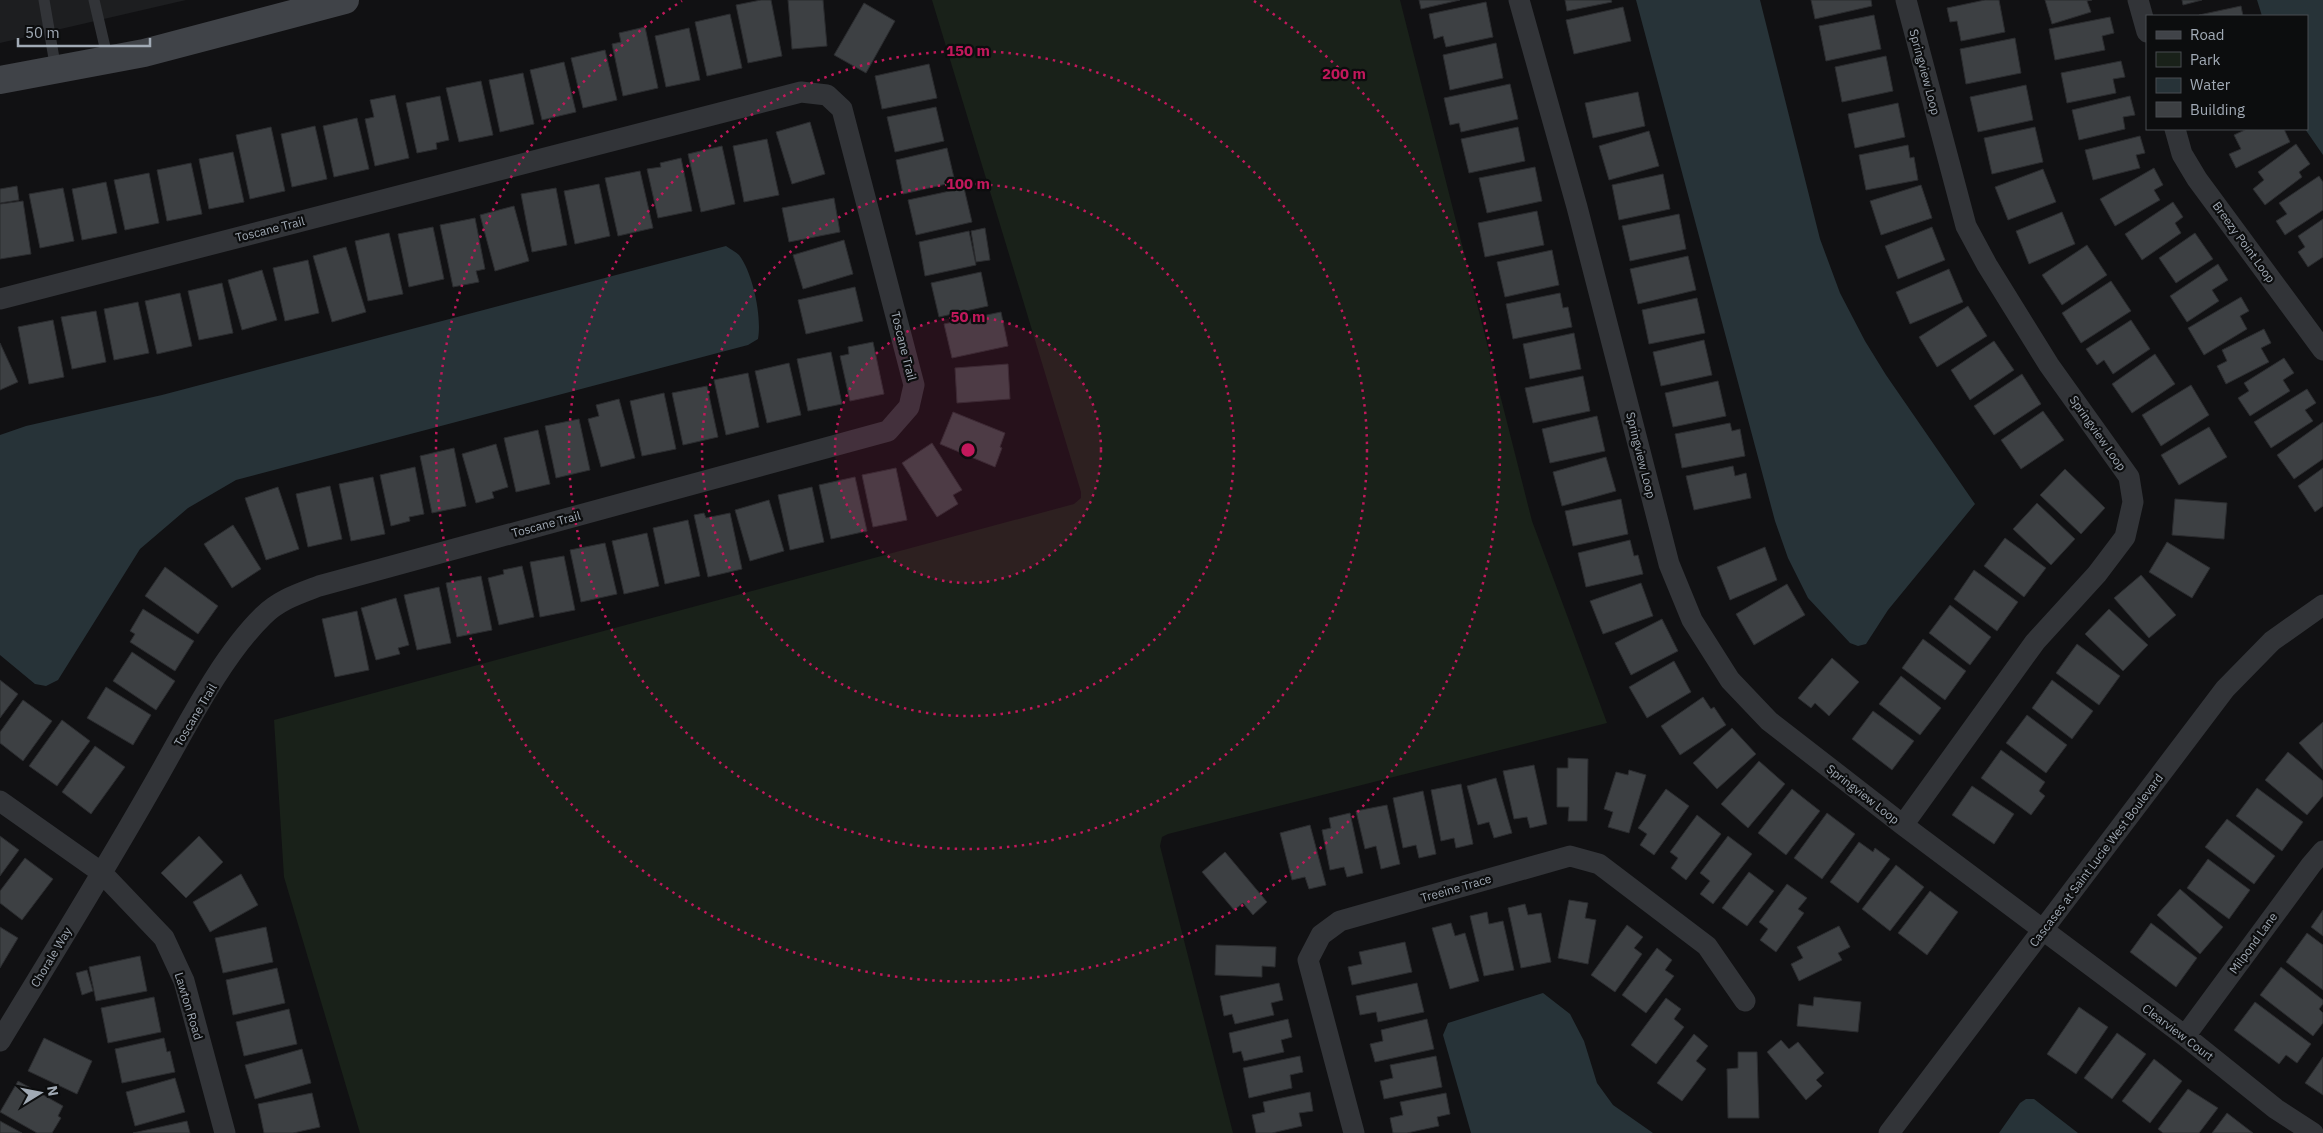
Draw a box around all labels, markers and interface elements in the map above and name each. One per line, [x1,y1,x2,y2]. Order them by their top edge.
scale bar [18,15,150,47]
legend [2146,15,2308,130]
text: 50 m [25,23,60,42]
text: Road [2190,25,2225,44]
street label: Springview Loop [1906,27,1944,117]
text: 150 m [946,41,990,60]
text: Park [2190,50,2220,69]
text: 200 m [1322,64,1366,83]
text: Water [2190,75,2231,94]
text: Building [2190,100,2245,119]
text: 100 m [946,174,990,193]
street label: Breezy Point Loop [2210,199,2278,286]
street label: Toscane Trail [234,213,306,245]
text: 50 m [951,307,985,326]
street label: Toscane Trail [888,310,920,382]
street label: Springview Loop [2067,393,2129,473]
street label: Springview Loop [1623,410,1659,500]
centre of rings [959,441,977,459]
street label: Toscane Trail [510,508,582,540]
street label: Toscane Trail [170,681,220,749]
street label: Springview Loop [1824,761,1902,827]
street label: Cascases at Saint Lucie West Boulevard [2026,771,2166,949]
street label: Treeine Trace [1419,871,1493,905]
street label: Milpond Lane [2226,909,2281,977]
street label: Chorale Way [27,924,75,990]
street label: Lawton Road [172,970,206,1042]
street label: Clearview Court [2139,1000,2217,1064]
north arrow [15,1068,65,1118]
text: N [43,1084,63,1097]

